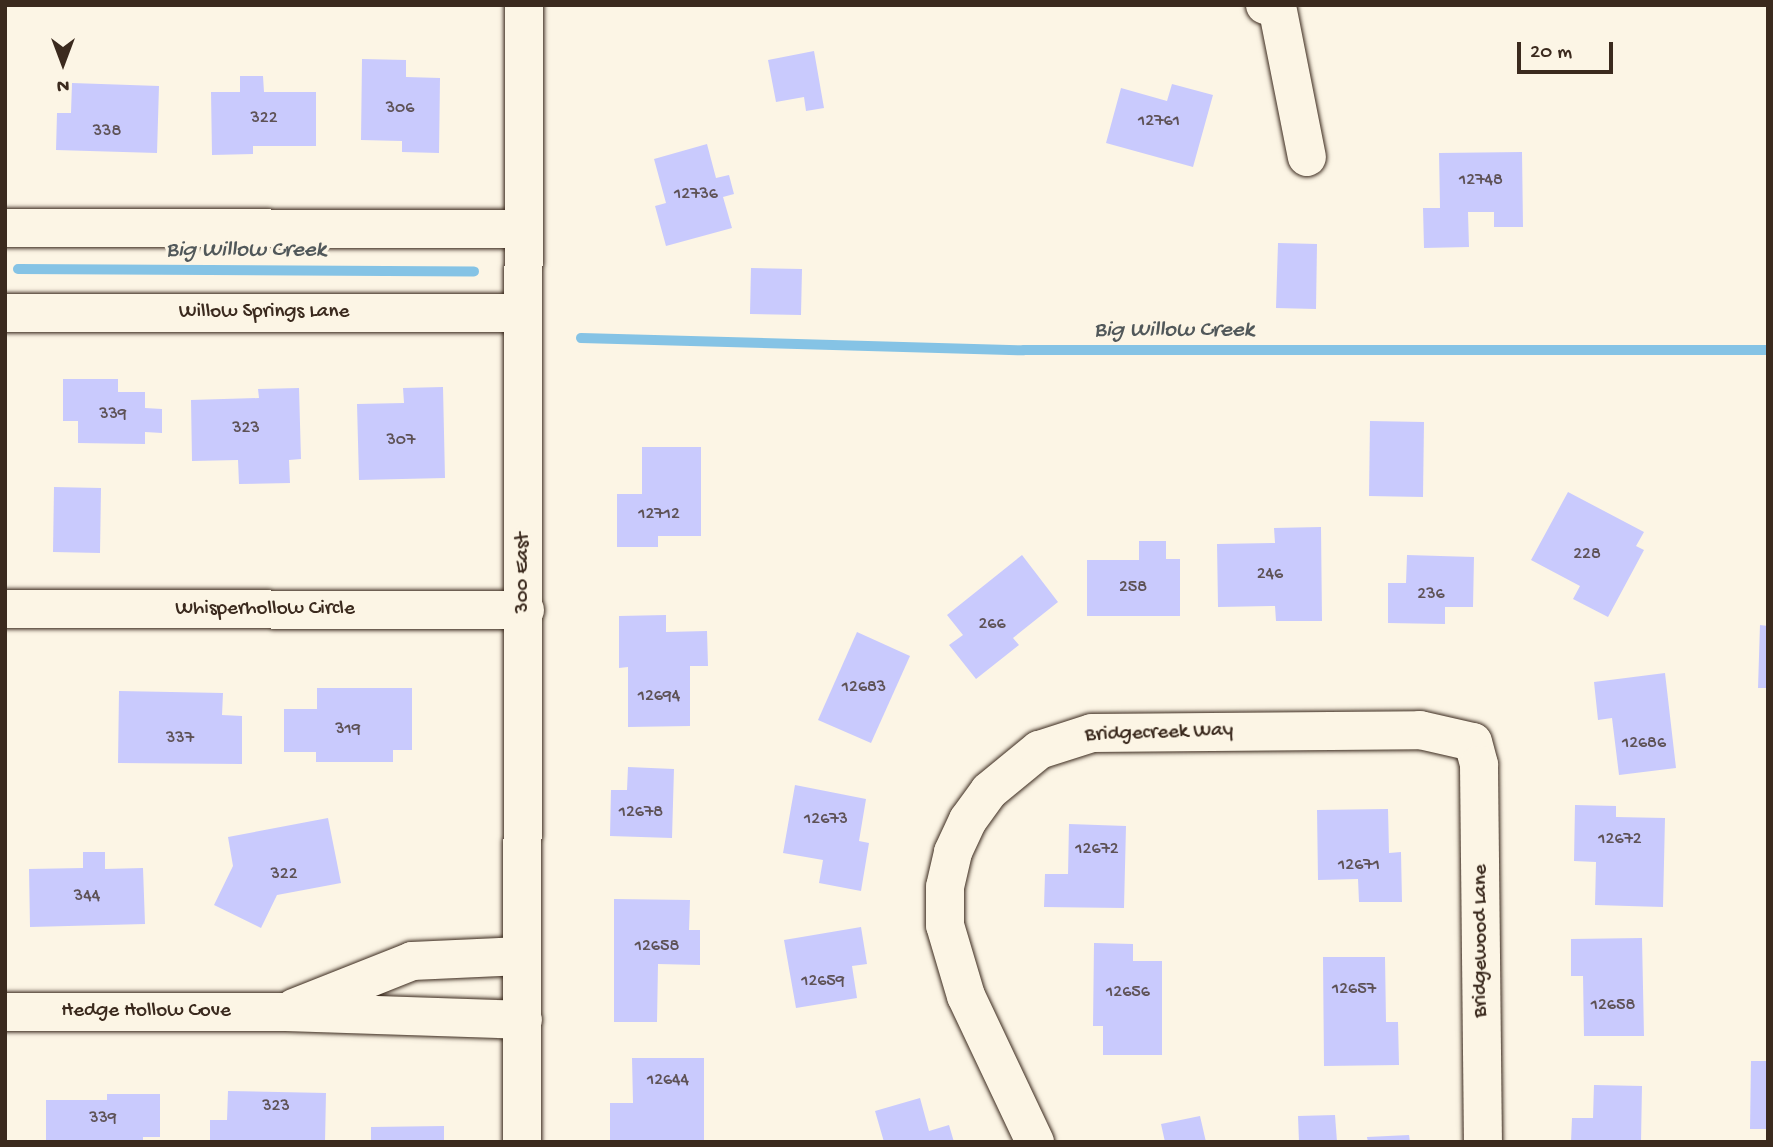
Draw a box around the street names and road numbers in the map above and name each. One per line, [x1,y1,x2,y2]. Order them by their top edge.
street label: Willow Springs Lane [179,300,349,326]
street label: 300 East [511,533,537,613]
street label: Whisperhollow Circle [175,597,355,623]
street label: Bridgecreek Way [1084,719,1234,749]
street label: Bridgewood Lane [1469,864,1495,1018]
street label: Hedge Hollow Cove [61,999,231,1025]

